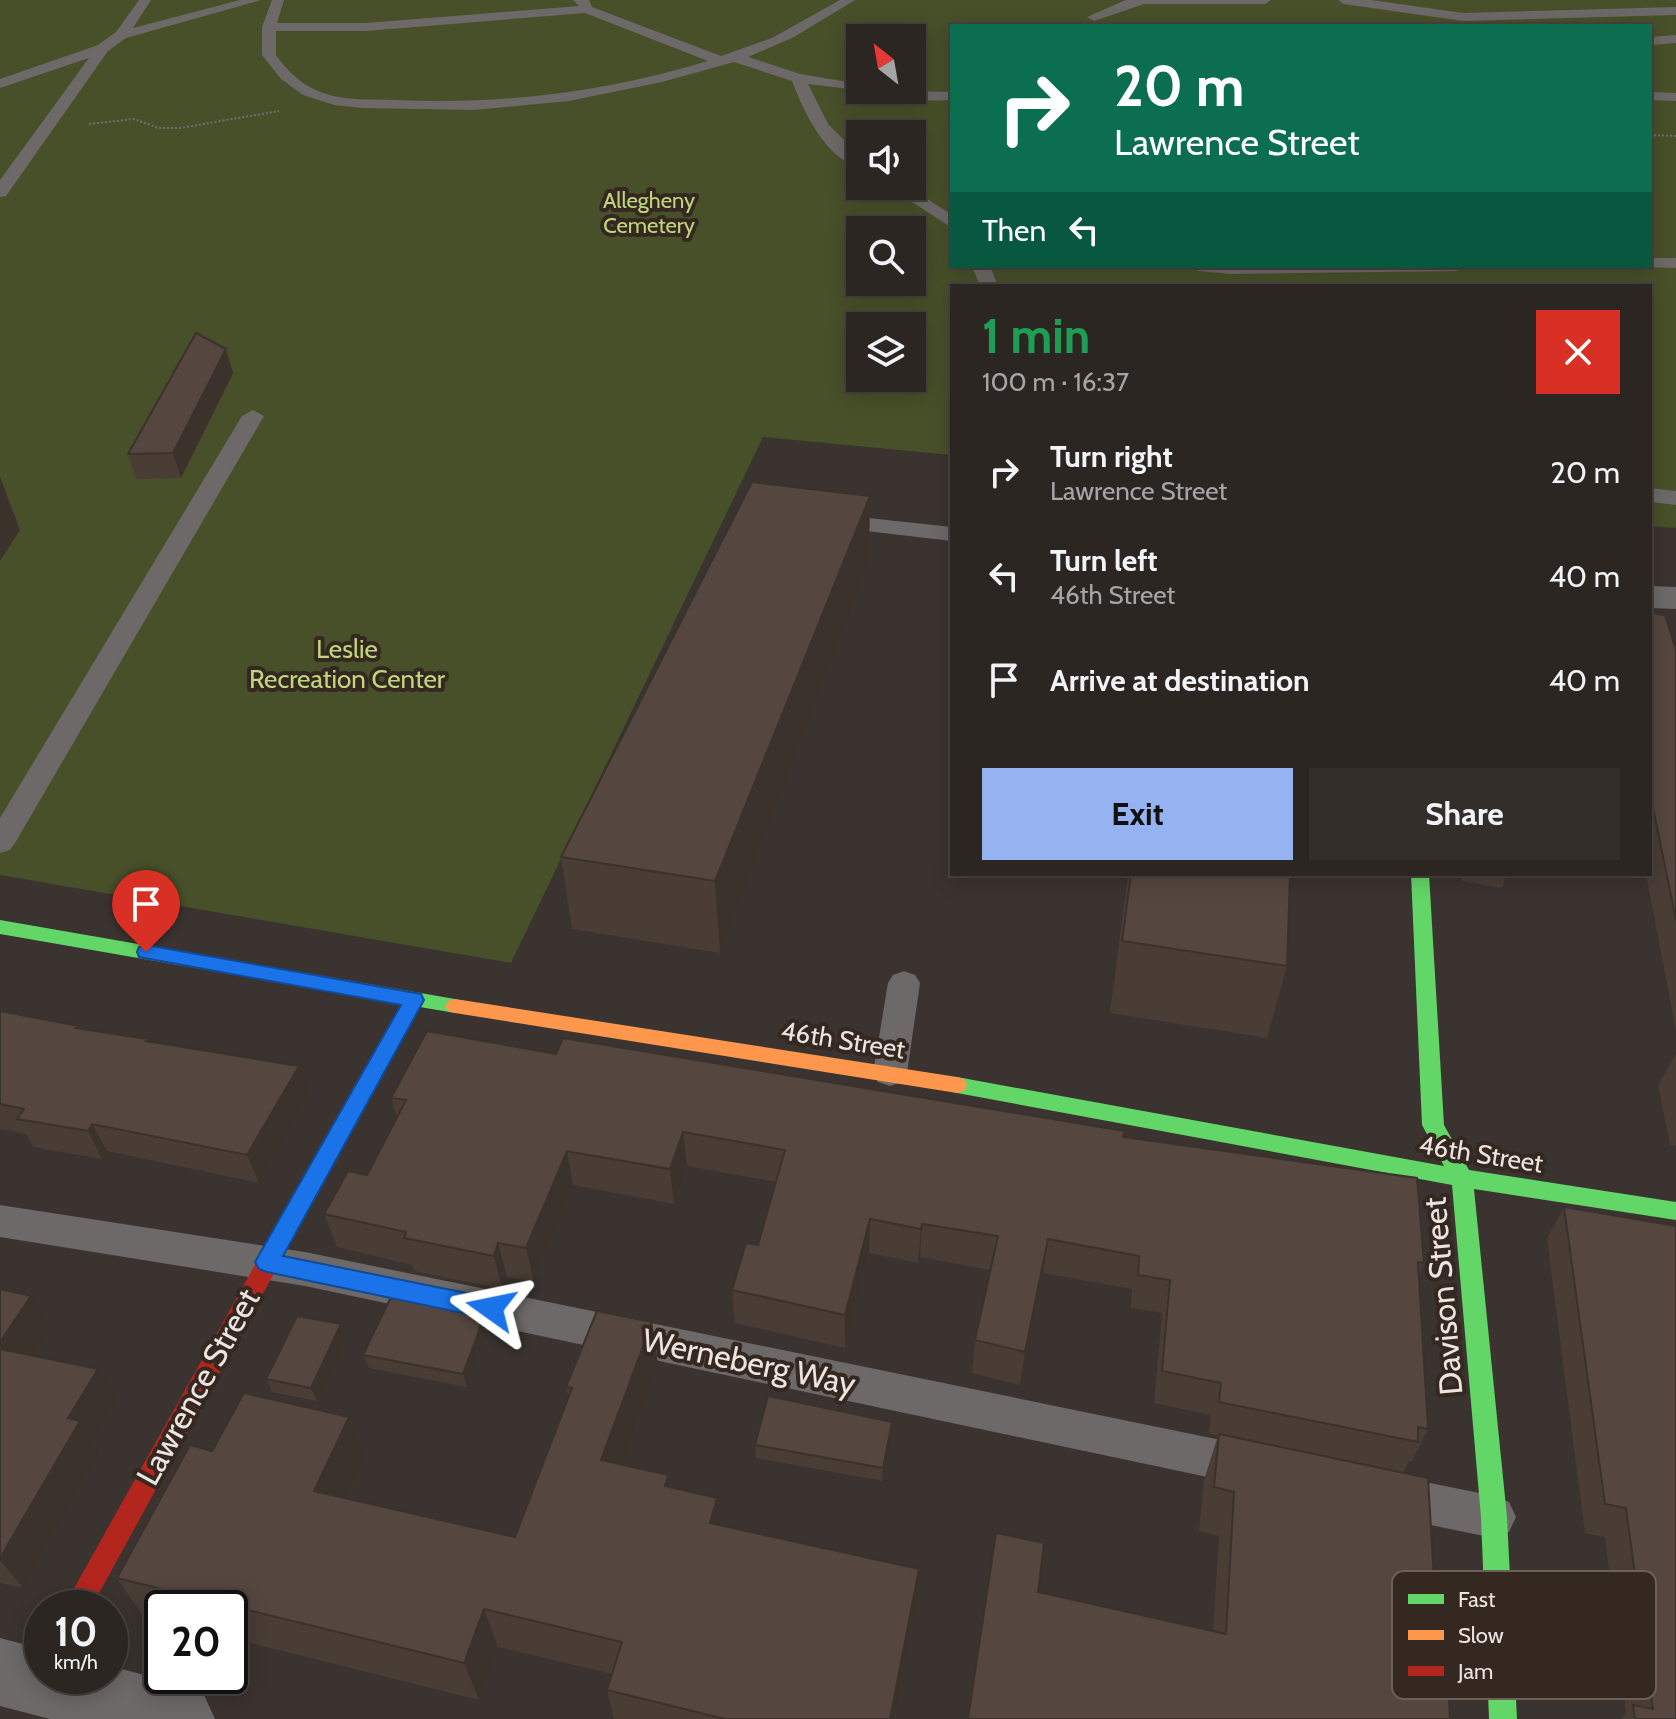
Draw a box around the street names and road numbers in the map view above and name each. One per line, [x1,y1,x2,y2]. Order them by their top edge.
street label: 46th Street [779,1014,908,1066]
street label: 46th Street [1417,1128,1546,1180]
street label: Davison Street [1414,1195,1471,1397]
street label: Lawrence Street [128,1282,268,1492]
street label: Werneberg Way [639,1320,859,1403]

